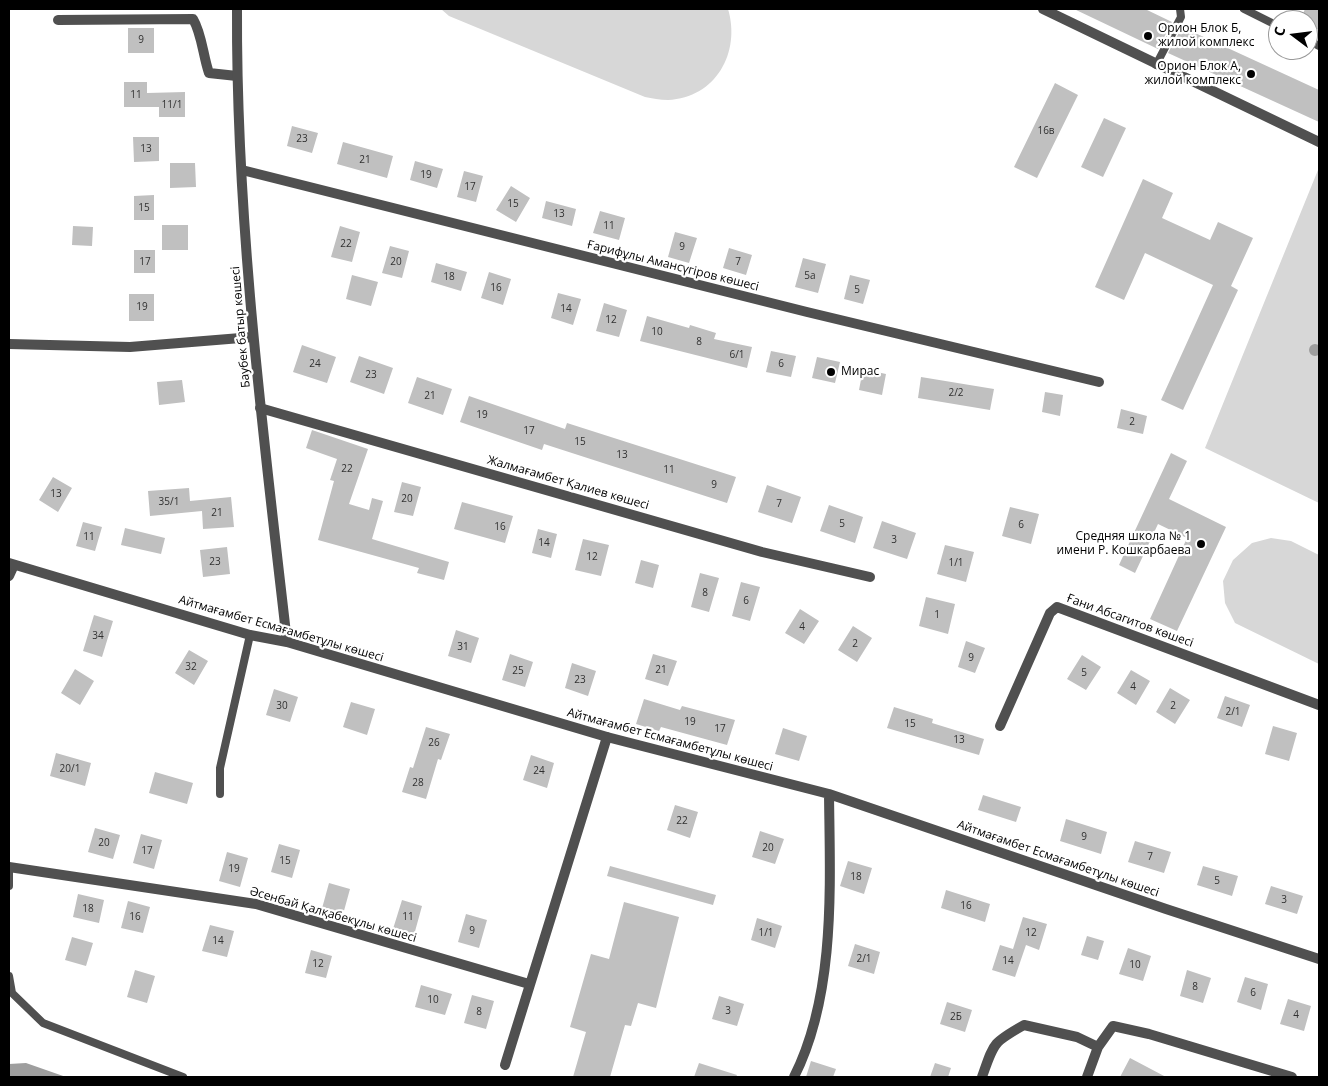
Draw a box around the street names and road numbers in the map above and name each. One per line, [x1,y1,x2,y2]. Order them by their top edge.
street label: Ғарифұлы Амансүгіров көшесі [586,238,760,294]
street label: Баубек батыр көшесі [229,266,253,388]
street label: Жалмағамбет Қалиев көшесі [485,453,651,513]
street label: Ғани Абсагитов көшесі [1065,591,1195,651]
street label: Айтмағамбет Есмағамбетұлы көшесі [177,593,385,665]
street label: Айтмағамбет Есмағамбетұлы көшесі [566,706,774,774]
street label: Айтмағамбет Есмағамбетұлы көшесі [955,818,1161,900]
street label: Әсенбай Қалқабекұлы көшесі [248,884,418,946]

